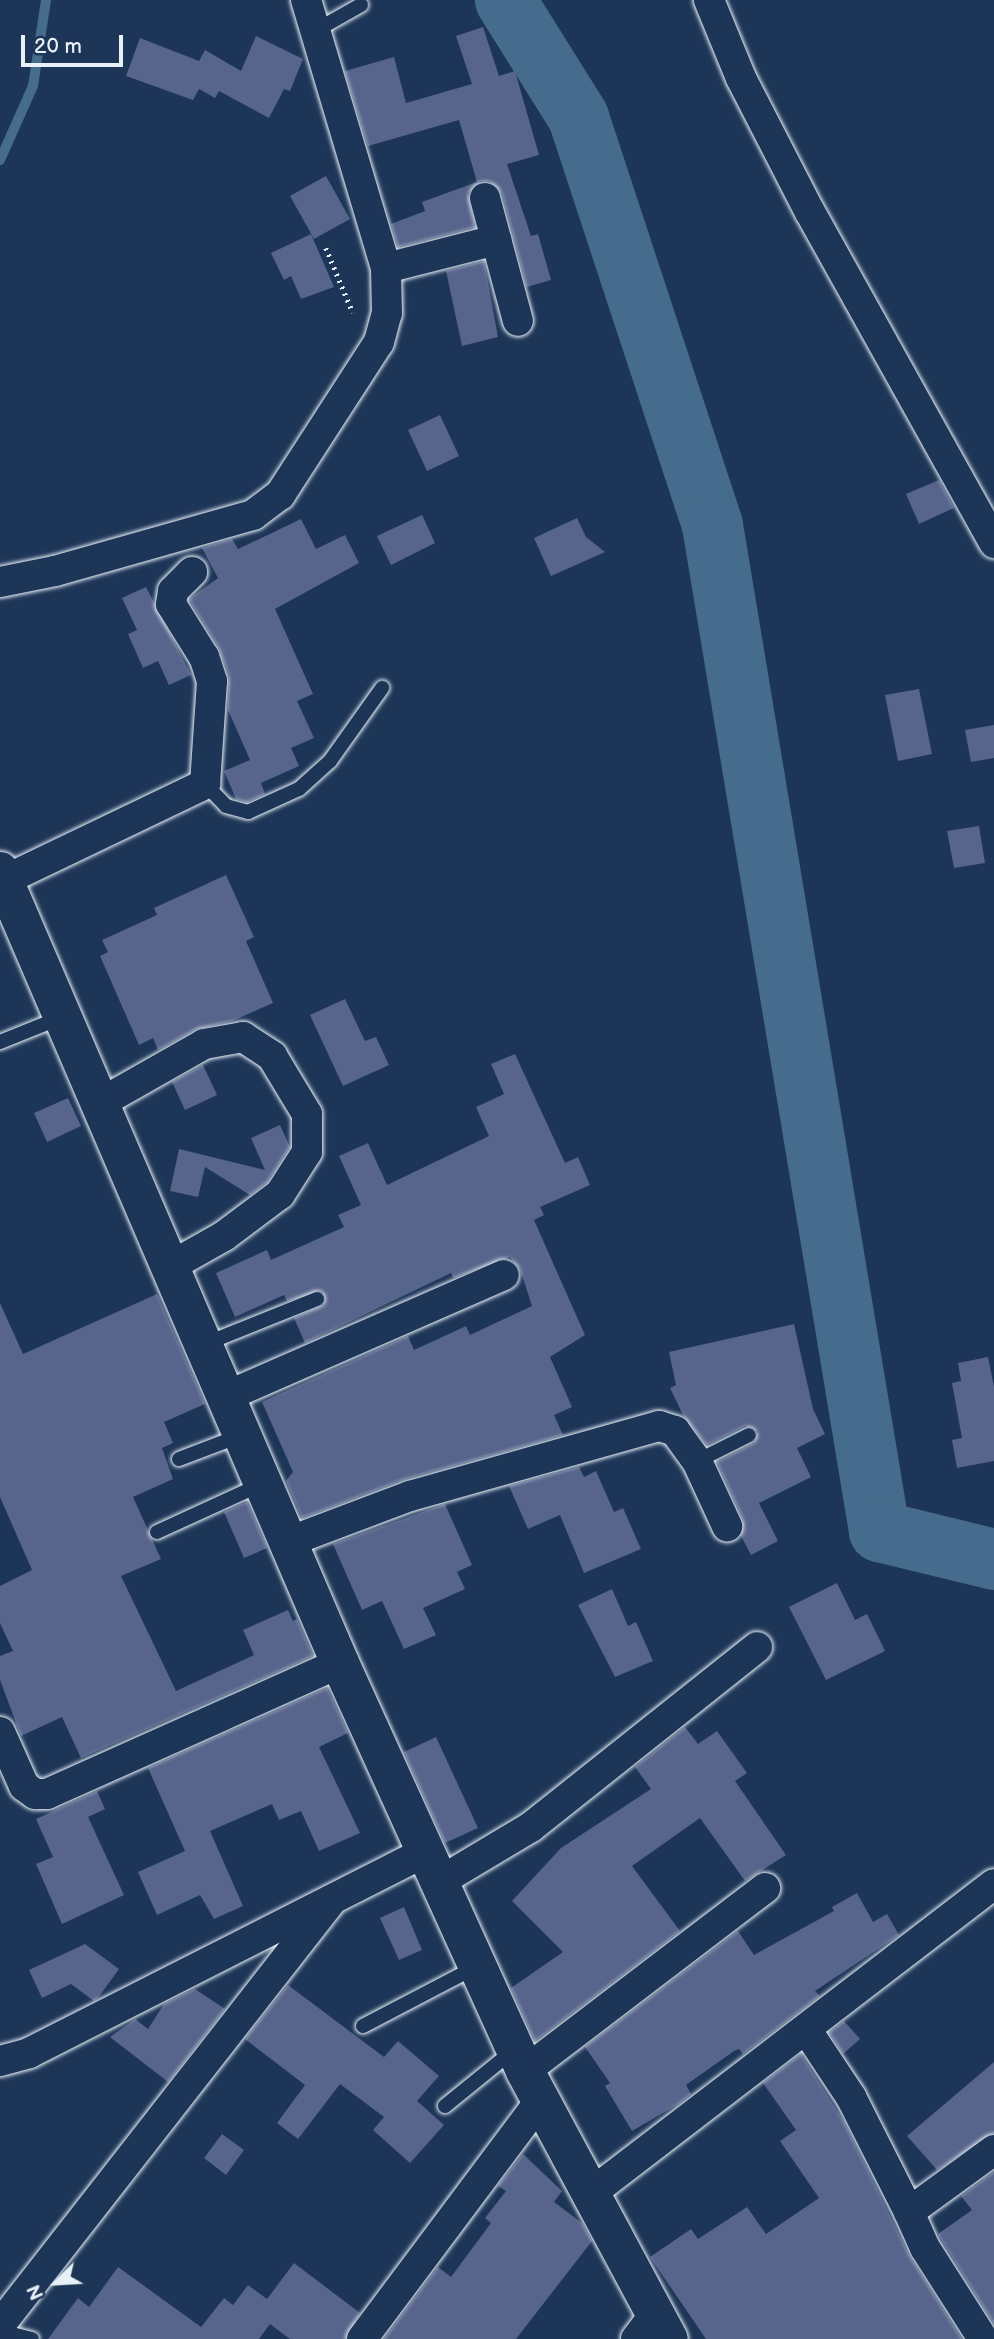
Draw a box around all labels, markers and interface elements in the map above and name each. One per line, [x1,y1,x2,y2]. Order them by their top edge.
scale bar [24,21,126,65]
text: 20 m [34,34,82,59]
north arrow [21,2248,91,2318]
text: N [23,2281,50,2303]

